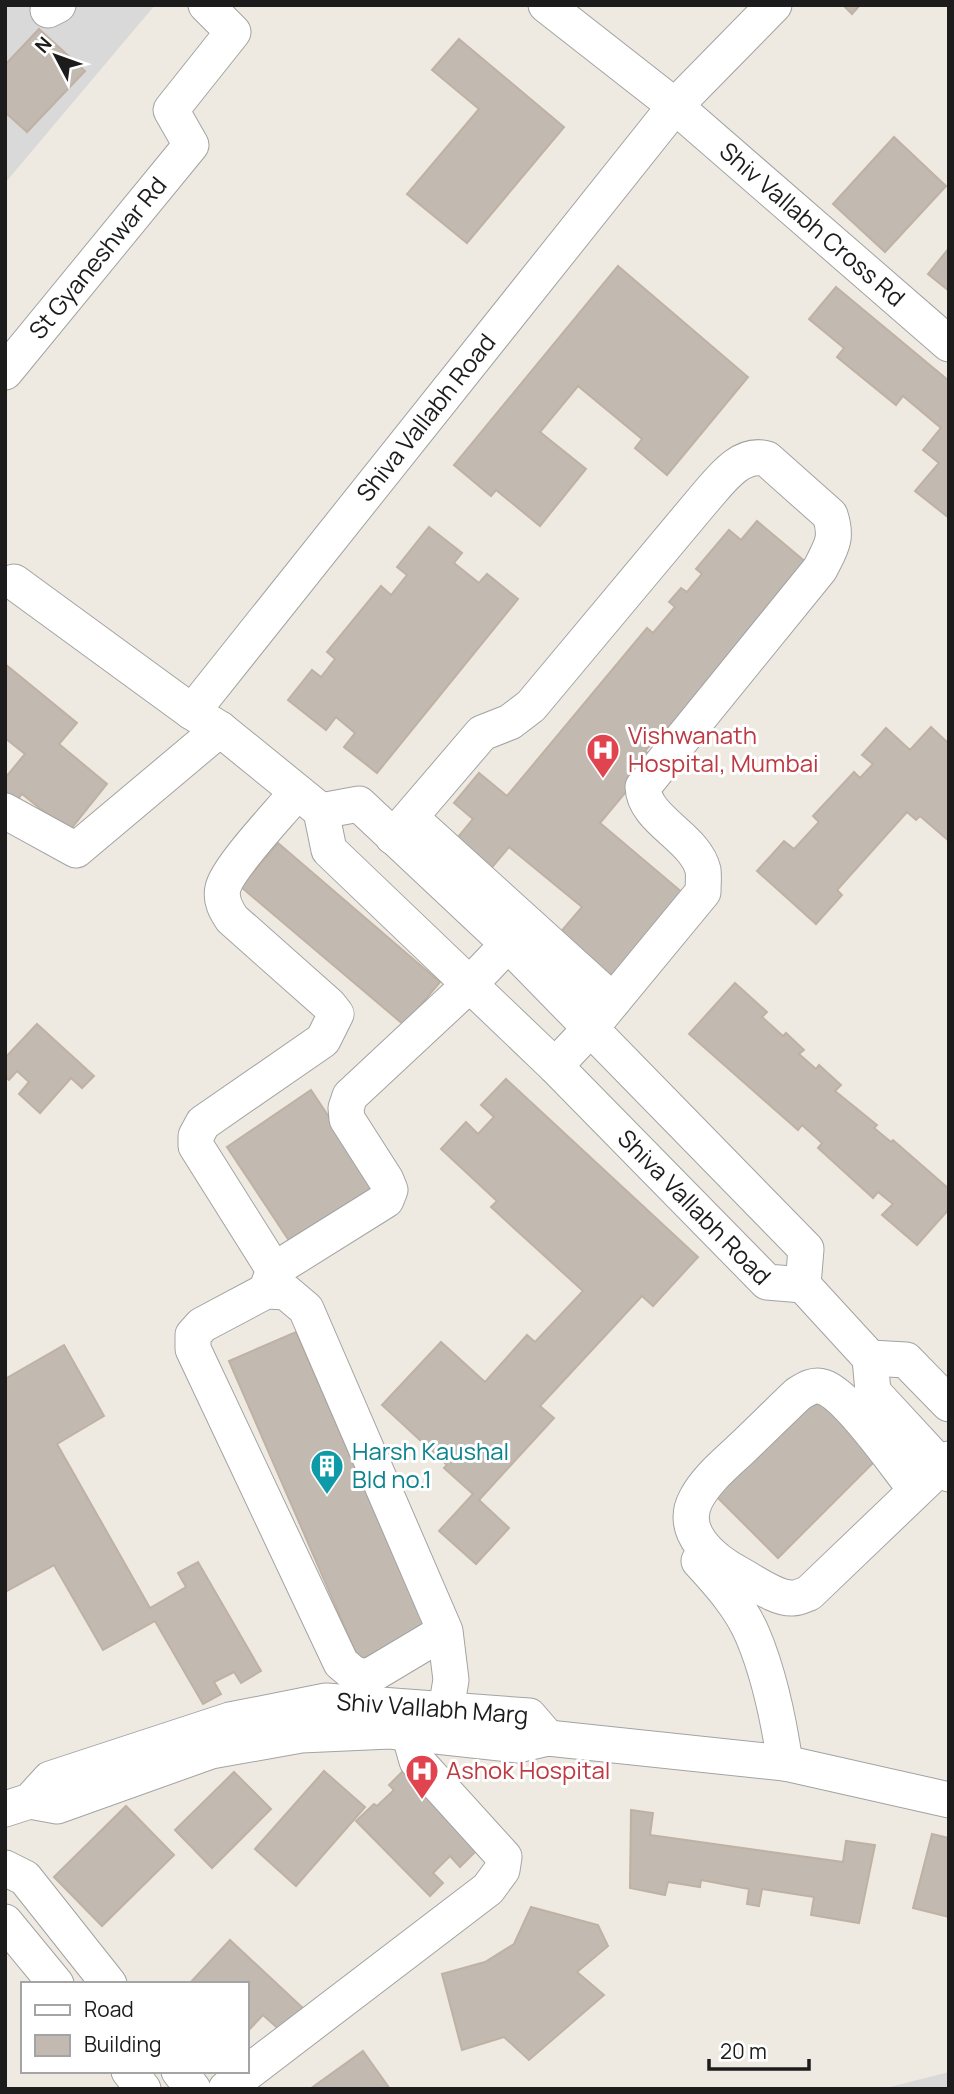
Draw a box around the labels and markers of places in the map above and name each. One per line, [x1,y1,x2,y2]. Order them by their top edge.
place label: Vishwanath Hospital, Mumbai [628,718,819,779]
hospital icon: Vishwanath Hospital, Mumbai [584,731,622,780]
place label: Harsh Kaushal Bld no.1 [352,1434,509,1495]
building icon: Harsh Kaushal Bld no.1 [308,1447,346,1496]
hospital icon: Ashok Hospital [403,1752,441,1801]
place label: Ashok Hospital [446,1753,610,1786]

